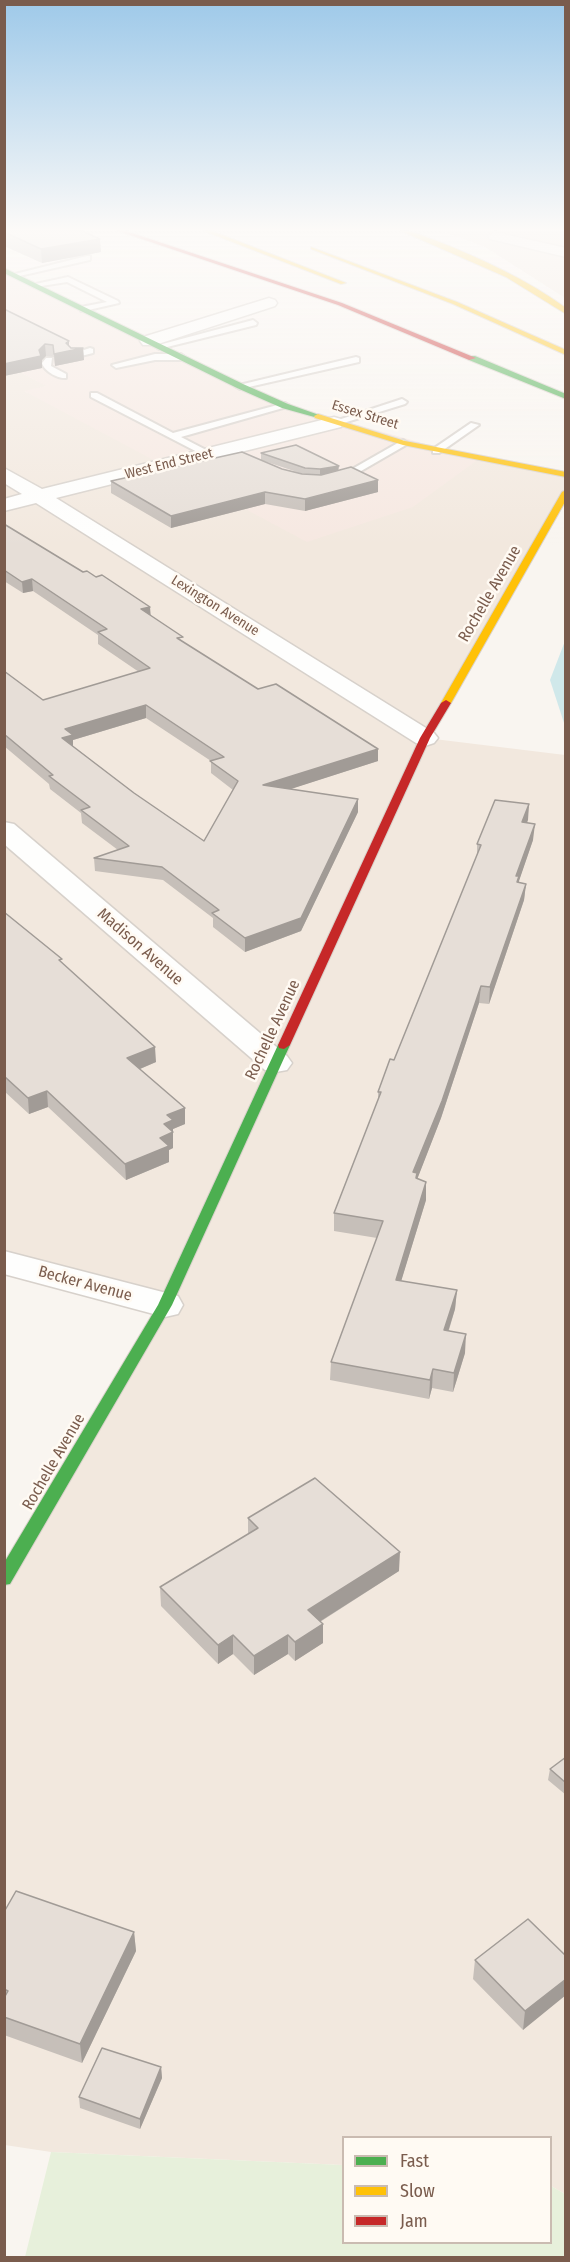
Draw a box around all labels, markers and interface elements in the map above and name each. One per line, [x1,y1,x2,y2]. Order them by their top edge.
street label: Essex Street [330,397,400,433]
street label: West End Street [123,445,215,483]
street label: Rochelle Avenue [455,542,525,646]
street label: Lexington Avenue [168,572,262,640]
street label: Madison Avenue [93,905,187,989]
street label: Rochelle Avenue [241,977,305,1083]
street label: Becker Avenue [36,1262,134,1306]
street label: Rochelle Avenue [19,1410,89,1514]
legend [342,2136,552,2244]
text: Fast [400,2150,429,2172]
text: Slow [400,2180,435,2202]
text: Jam [400,2210,428,2232]

